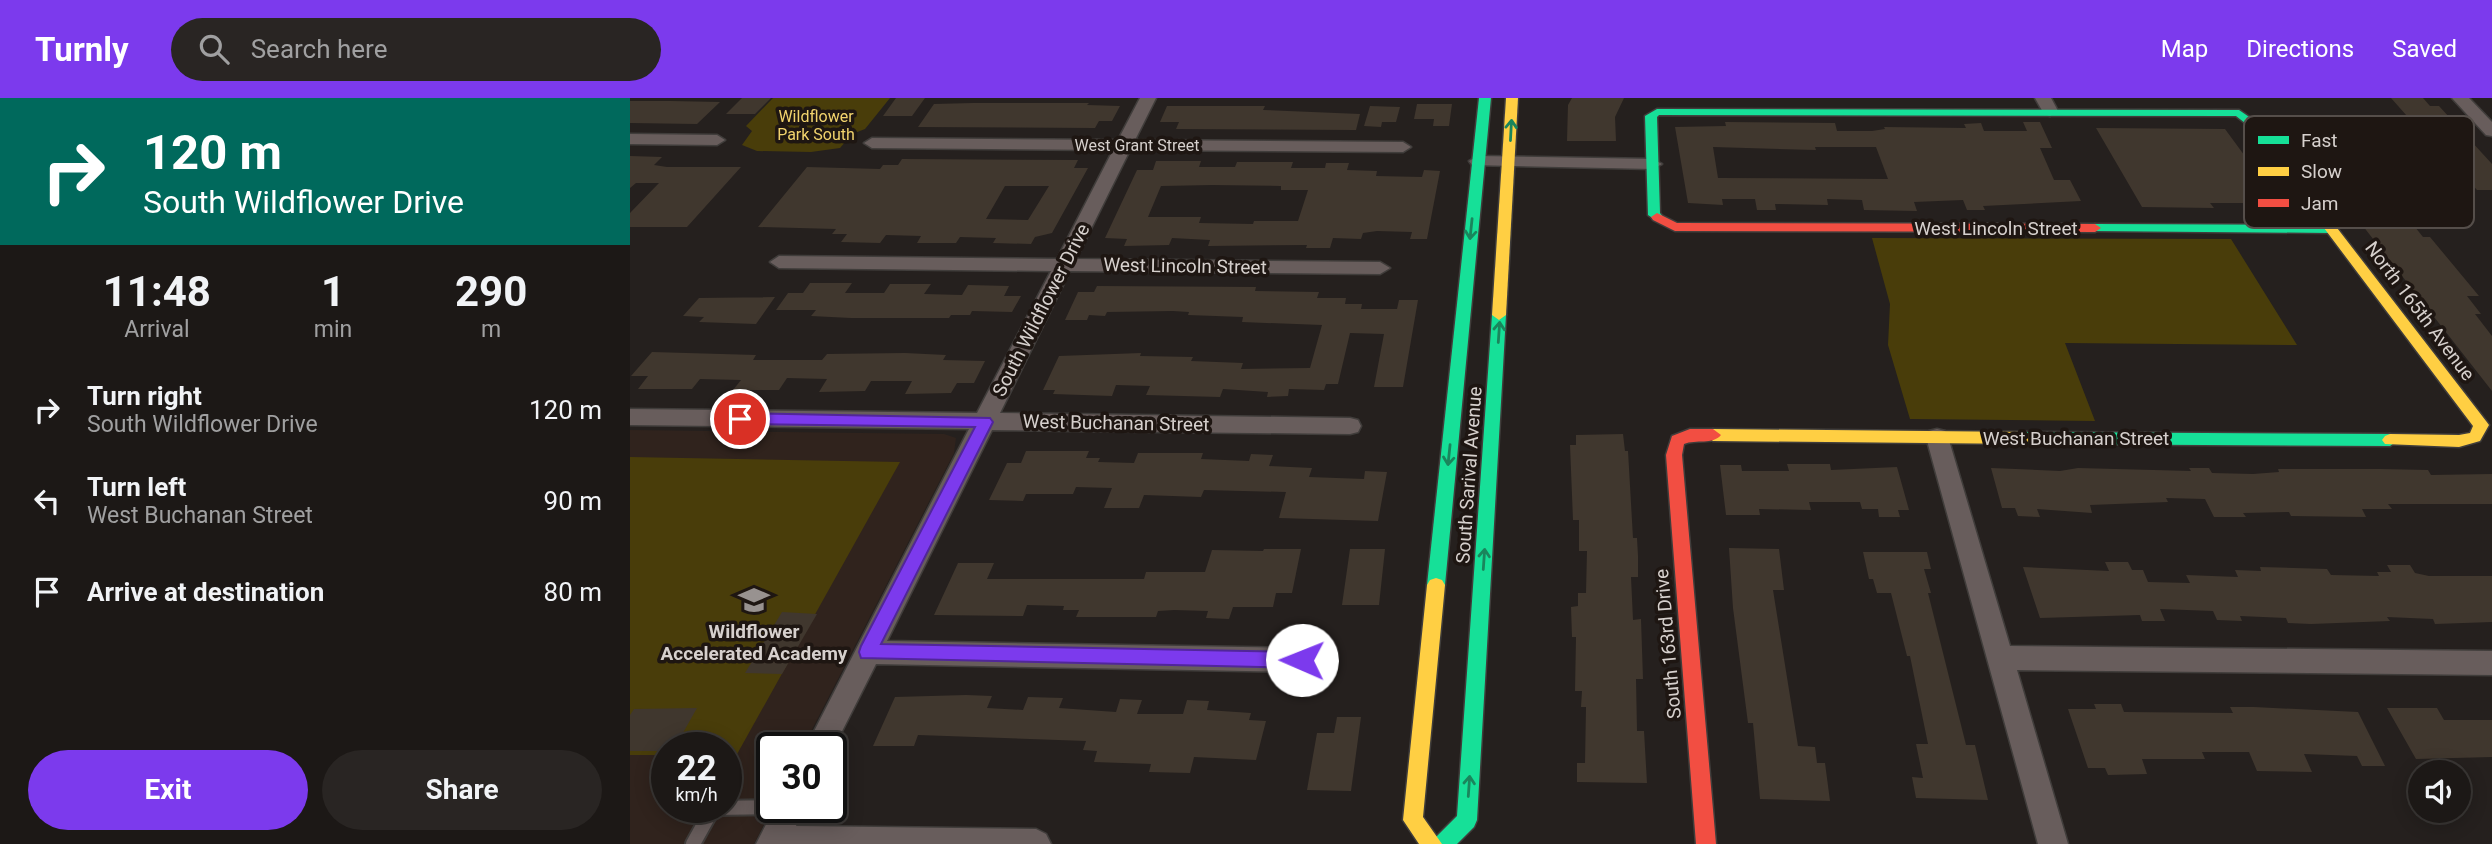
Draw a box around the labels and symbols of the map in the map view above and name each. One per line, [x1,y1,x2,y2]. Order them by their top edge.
park label: Wildflower Park South [777,107,855,144]
legend [2244,116,2474,228]
one-way arrow [1504,118,1517,141]
text: Fast [2301,129,2338,152]
street label: West Grant Street [1075,136,1199,155]
text: Slow [2301,160,2342,183]
text: Jam [2301,192,2338,215]
one-way arrow [1464,217,1477,240]
street label: West Lincoln Street [1914,217,2078,240]
street label: South Wildflower Drive [987,220,1095,400]
street label: North 165th Avenue [2360,237,2480,385]
street label: West Lincoln Street [1103,253,1267,279]
one-way arrow [1493,321,1506,343]
street label: South Sarival Avenue [1451,386,1487,564]
pin [710,389,770,449]
street label: West Buchanan Street [1023,410,1209,436]
street label: West Buchanan Street [1983,427,2169,450]
one-way arrow [1443,443,1456,466]
one-way arrow [1478,548,1491,570]
street label: South 163rd Drive [1650,568,1686,720]
school or university icon: Wildflower Accelerated Academy [737,583,771,617]
place label: Wildflower Accelerated Academy [661,620,848,665]
position arrow [1265,623,1339,697]
speed limit sign: 30 [756,732,847,823]
one-way arrow [1463,775,1476,797]

